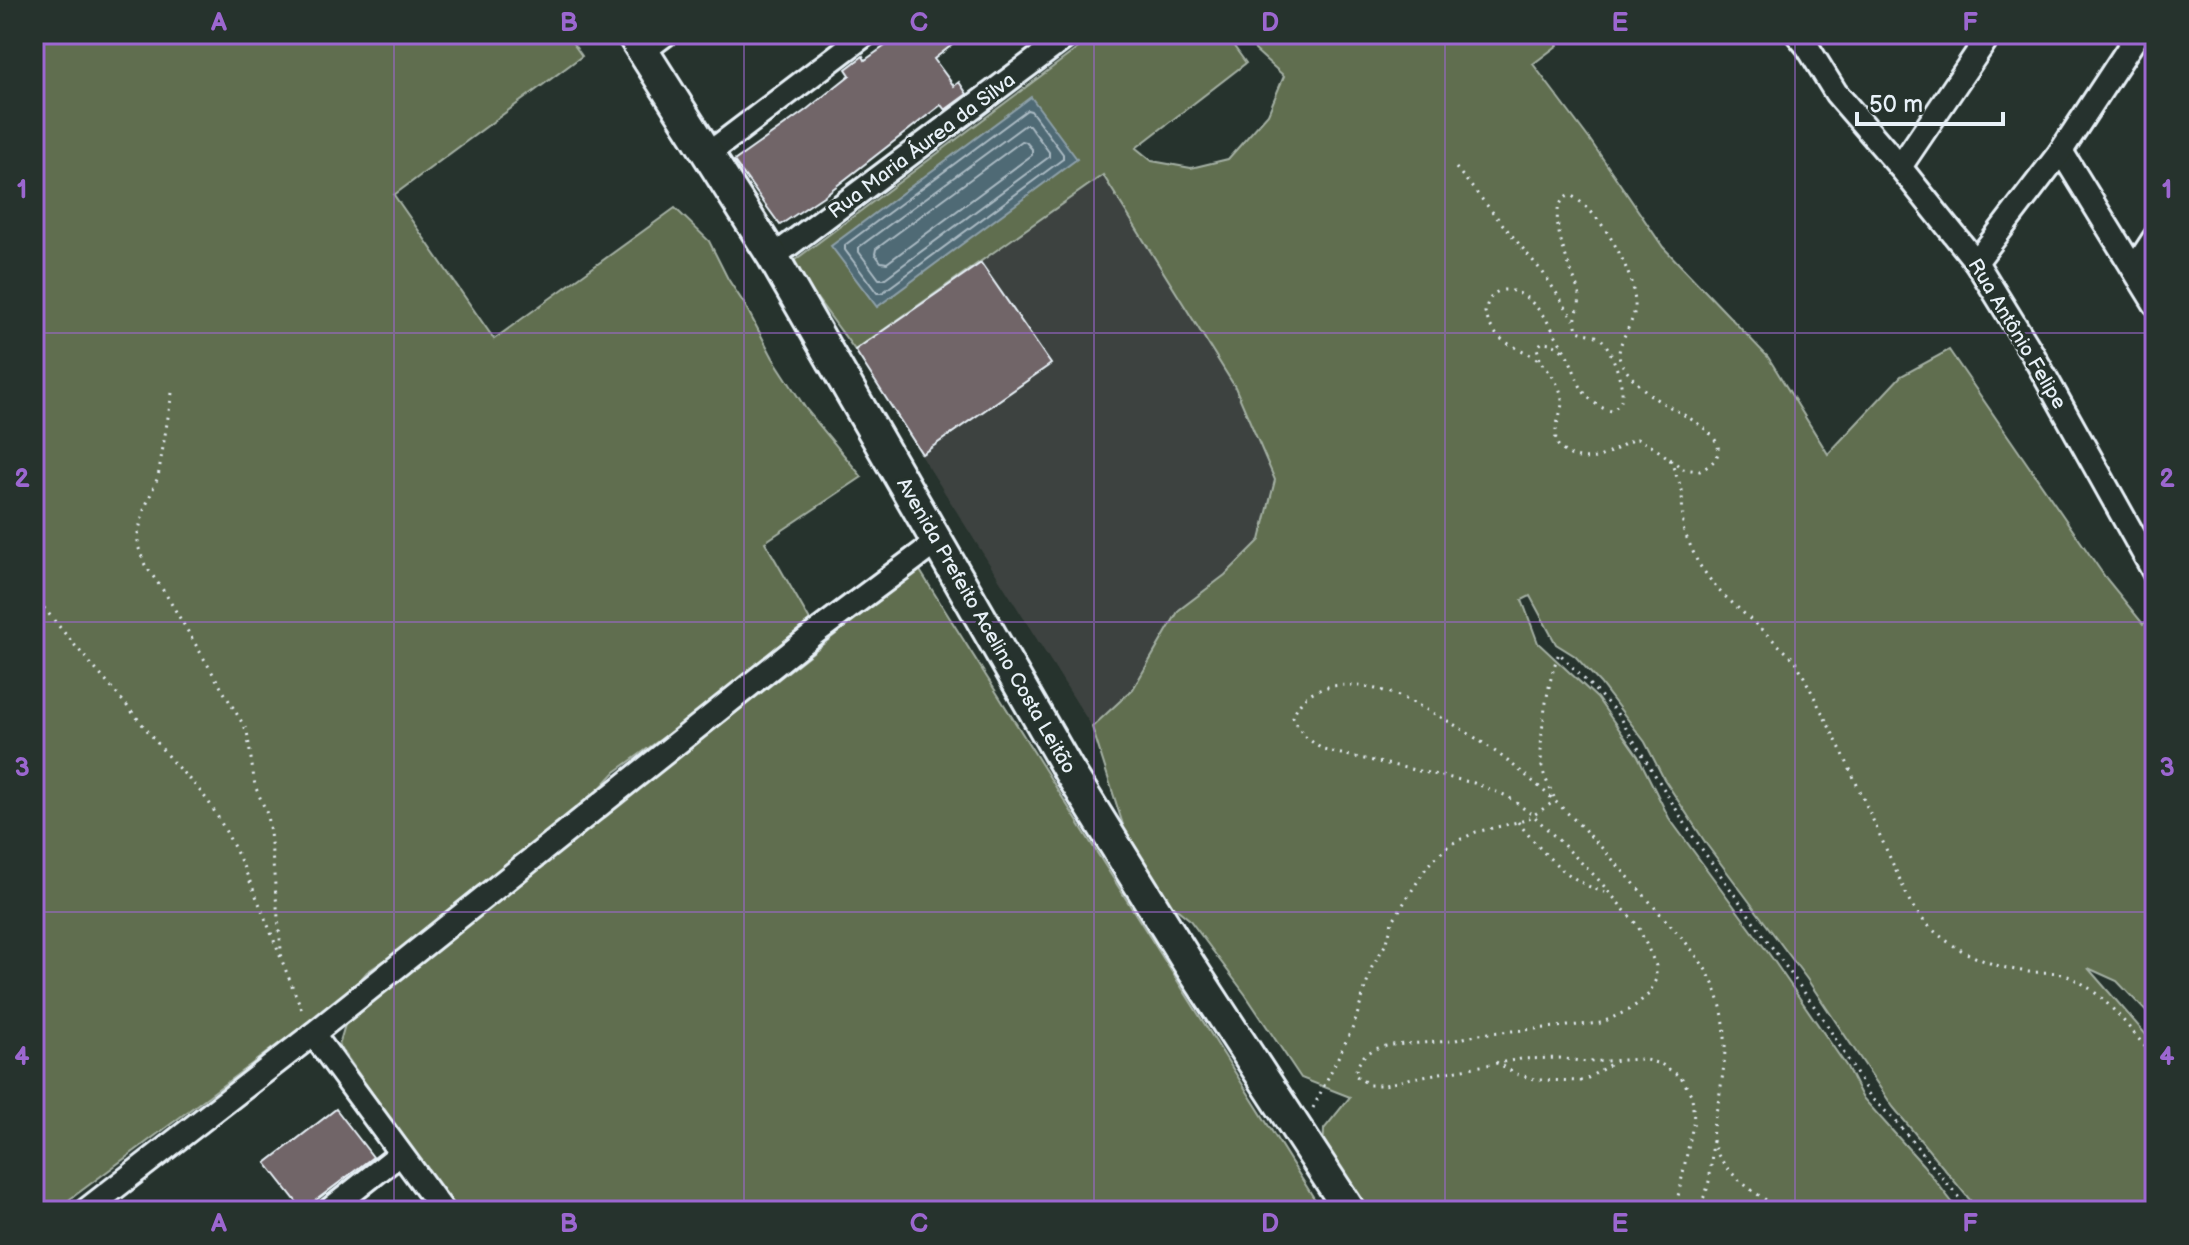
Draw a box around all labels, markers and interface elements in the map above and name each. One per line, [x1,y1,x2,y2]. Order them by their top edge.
text: A [210,8,227,39]
text: B [560,8,578,39]
text: C [910,8,928,39]
text: D [1261,8,1279,39]
text: E [1612,8,1629,39]
text: F [1962,8,1978,39]
street label: Rua Maria Áurea da Silva [823,67,1020,224]
scale bar [1857,76,2003,126]
text: 50 m [1869,90,1923,119]
text: 1 [17,175,27,206]
text: 1 [2162,175,2172,206]
street label: Rua Antônio Felipe [1963,255,2071,414]
text: 2 [14,464,30,495]
text: 2 [2159,464,2175,495]
street label: Avenida Prefeito Acelino Costa Leitão [891,474,1081,778]
text: 3 [14,753,30,784]
text: 3 [2159,753,2175,784]
text: 4 [14,1042,30,1073]
text: 4 [2159,1042,2175,1073]
text: A [210,1209,227,1240]
text: B [560,1209,578,1240]
text: C [910,1209,928,1240]
text: D [1261,1209,1279,1240]
text: E [1612,1209,1629,1240]
text: F [1962,1209,1978,1240]

